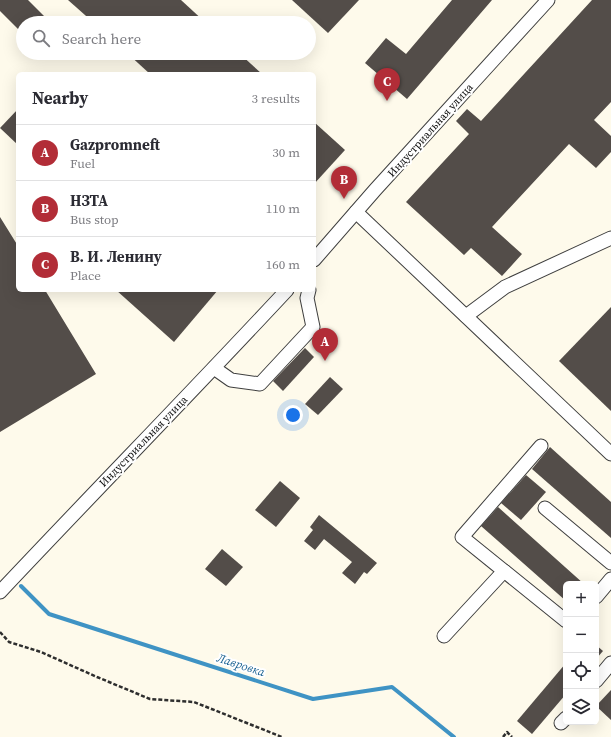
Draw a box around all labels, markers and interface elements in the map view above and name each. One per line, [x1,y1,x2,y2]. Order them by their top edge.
search box [16,16,316,60]
icon: search [30,27,52,49]
text: Search here [62,28,141,49]
pin: C [374,68,400,101]
street label: Индустриальная улица [384,80,477,180]
text: Nearby [32,86,88,110]
text: 3 results [252,90,300,107]
text: Gazpromneft [70,134,160,155]
text: A [41,144,49,161]
text: 30 m [272,144,300,161]
text: Fuel [70,155,95,172]
pin: B [331,166,357,199]
text: НЗТА [70,190,108,211]
text: B [41,200,49,217]
text: 110 m [266,200,300,217]
text: Bus stop [70,211,119,228]
text: В. И. Ленину [70,246,162,267]
text: C [41,256,49,273]
text: 160 m [266,256,300,273]
text: Place [70,267,101,284]
pin: A [312,328,338,361]
street label: Индустриальная улица [96,392,191,490]
your location [283,405,303,425]
map controls [563,581,599,725]
button: + [563,581,599,617]
button: − [563,617,599,653]
water label: Лавровка [214,649,268,680]
button: locate [563,653,599,689]
button: layers [563,689,599,725]

